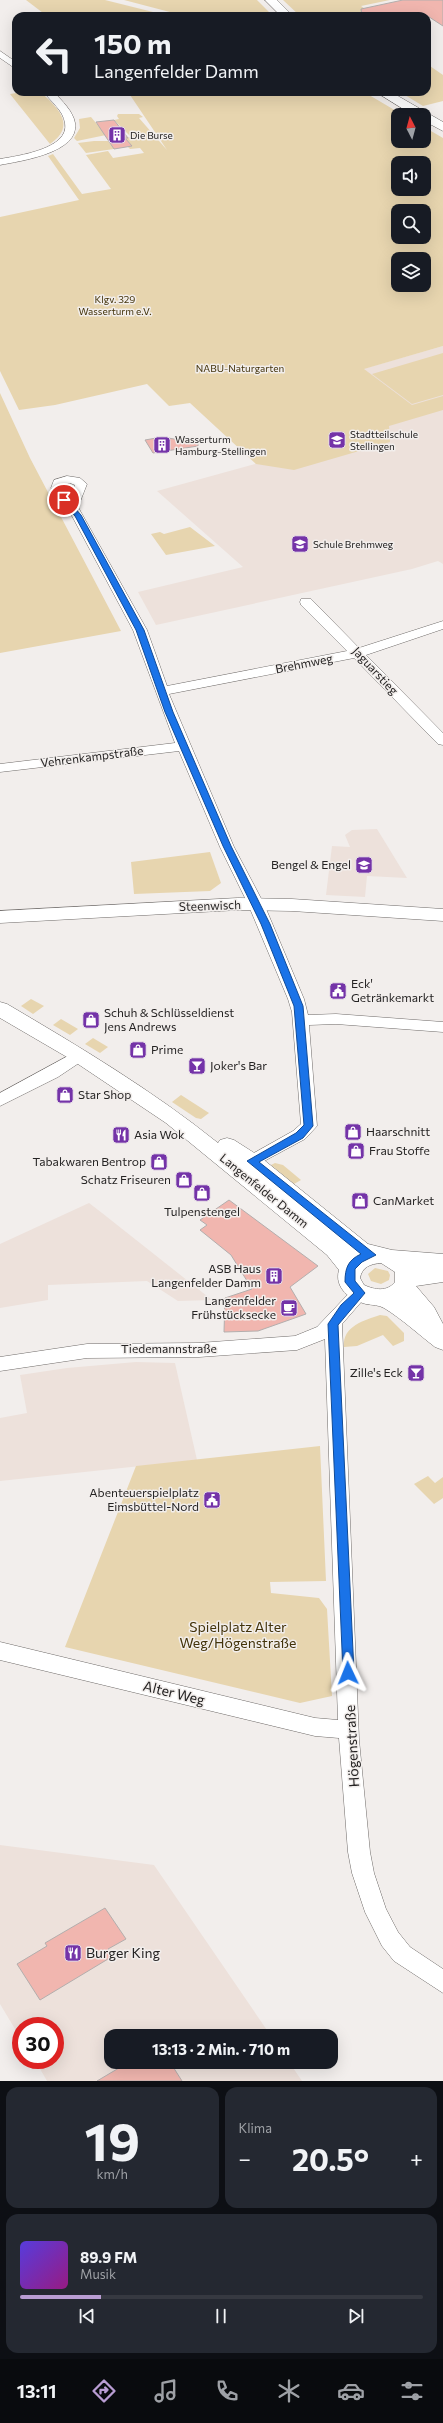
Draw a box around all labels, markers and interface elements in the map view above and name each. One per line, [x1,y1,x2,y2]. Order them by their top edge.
text: 150 m [94,26,171,60]
icon: left [28,28,80,80]
text: Langenfelder Damm [94,60,259,82]
north arrow [391,108,431,148]
map controls [391,108,431,292]
building icon: Die Burse [107,125,127,145]
place label: Die Burse [130,129,173,141]
button: sound [391,156,431,196]
button: search [391,204,431,244]
button: layers [391,252,431,292]
park label: Klgv. 329 Wasserturm e.V. [78,293,152,317]
park label: NABU-Naturgarten [196,362,284,374]
place label: Stadtteilschule Stellingen [350,428,418,452]
school or university icon: Stadtteilschule Stellingen [327,430,347,450]
place label: Wasserturm Hamburg-Stellingen [175,433,266,457]
building icon: Wasserturm Hamburg-Stellingen [152,435,172,455]
pin [47,483,81,517]
icon: arrive [53,489,75,511]
school or university icon: Schule Brehmweg [290,534,310,554]
place label: Schule Brehmweg [313,538,394,550]
street label: Jaguarstieg [349,644,402,698]
street label: Brehmweg [274,651,334,675]
street label: Vehrenkampstraße [40,743,144,769]
school or university icon: Bengel & Engel [354,855,374,875]
place label: Bengel & Engel [271,857,351,871]
street label: Steenwisch [179,897,241,913]
place label: Eck' Getränkemarkt [351,976,434,1004]
public building icon: Eck' Getränkemarkt [328,981,348,1001]
place label: Schuh & Schlüsseldienst Jens Andrews [104,1005,234,1034]
shop icon: Schuh & Schlüsseldienst Jens Andrews [81,1010,101,1030]
shop icon: Prime [128,1040,148,1060]
place label: Prime [151,1042,183,1056]
bar icon: Joker's Bar [187,1056,207,1076]
place label: Joker's Bar [210,1058,267,1073]
shop icon: Star Shop [55,1085,75,1105]
place label: Star Shop [78,1087,131,1101]
shop icon: Haarschnitt [343,1122,363,1142]
place label: Haarschnitt [366,1124,430,1138]
restaurant icon: Asia Wok [111,1125,131,1145]
place label: Asia Wok [134,1127,185,1141]
shop icon: Frau Stoffe [346,1141,366,1161]
place label: Frau Stoffe [369,1143,430,1157]
street label: Langenfelder Damm [218,1150,312,1230]
shop icon: Tabakwaren Bentrop [149,1152,169,1172]
place label: Tabakwaren Bentrop [33,1154,146,1168]
shop icon: Schatz Friseuren [174,1170,194,1190]
place label: Schatz Friseuren [81,1172,171,1186]
shop icon: Tulpenstengel [192,1183,212,1203]
shop icon: CanMarket [350,1191,370,1211]
place label: CanMarket [373,1193,434,1207]
place label: Tulpenstengel [164,1204,240,1218]
place label: ASB Haus Langenfelder Damm [151,1261,261,1289]
building icon: ASB Haus Langenfelder Damm [264,1266,284,1286]
place label: Langenfelder Frühstücksecke [191,1293,276,1321]
cafe icon: Langenfelder Frühstücksecke [279,1298,299,1318]
street label: Tiedemannstraße [121,1341,217,1355]
bar icon: Zille's Eck [406,1363,426,1383]
place label: Zille's Eck [350,1365,403,1379]
place label: Abenteuerspielplatz Eimsbüttel-Nord [89,1485,199,1513]
public building icon: Abenteuerspielplatz Eimsbüttel-Nord [202,1490,222,1510]
park label: Spielplatz Alter Weg/Högenstraße [180,1618,296,1651]
position arrow [327,1652,369,1694]
street label: Alter Weg [142,1677,207,1708]
street label: Högenstraße [341,1704,362,1788]
restaurant icon: Burger King [63,1943,83,1963]
place label: Burger King [86,1944,161,1961]
speed limit sign: 30 [12,2017,64,2069]
text: 13:13 · 2 Min. · 710 m [152,2040,290,2058]
text: 19 [84,2108,140,2172]
text: Klima [239,2120,272,2136]
text: 20.5° [292,2140,369,2177]
text: − [239,2145,251,2172]
text: + [410,2145,423,2172]
text: km/h [96,2166,128,2182]
text: 89.9 FM [80,2248,137,2266]
text: Musik [80,2266,116,2282]
icon: previous [76,2305,98,2327]
icon: pause [210,2305,232,2327]
icon: next [345,2305,367,2327]
icon: directions [90,2377,118,2405]
icon: music [152,2377,180,2405]
icon: phone [213,2377,241,2405]
icon: climate [275,2377,303,2405]
icon: car [337,2377,365,2405]
icon: filters [398,2377,426,2405]
text: 13:11 [17,2380,56,2402]

